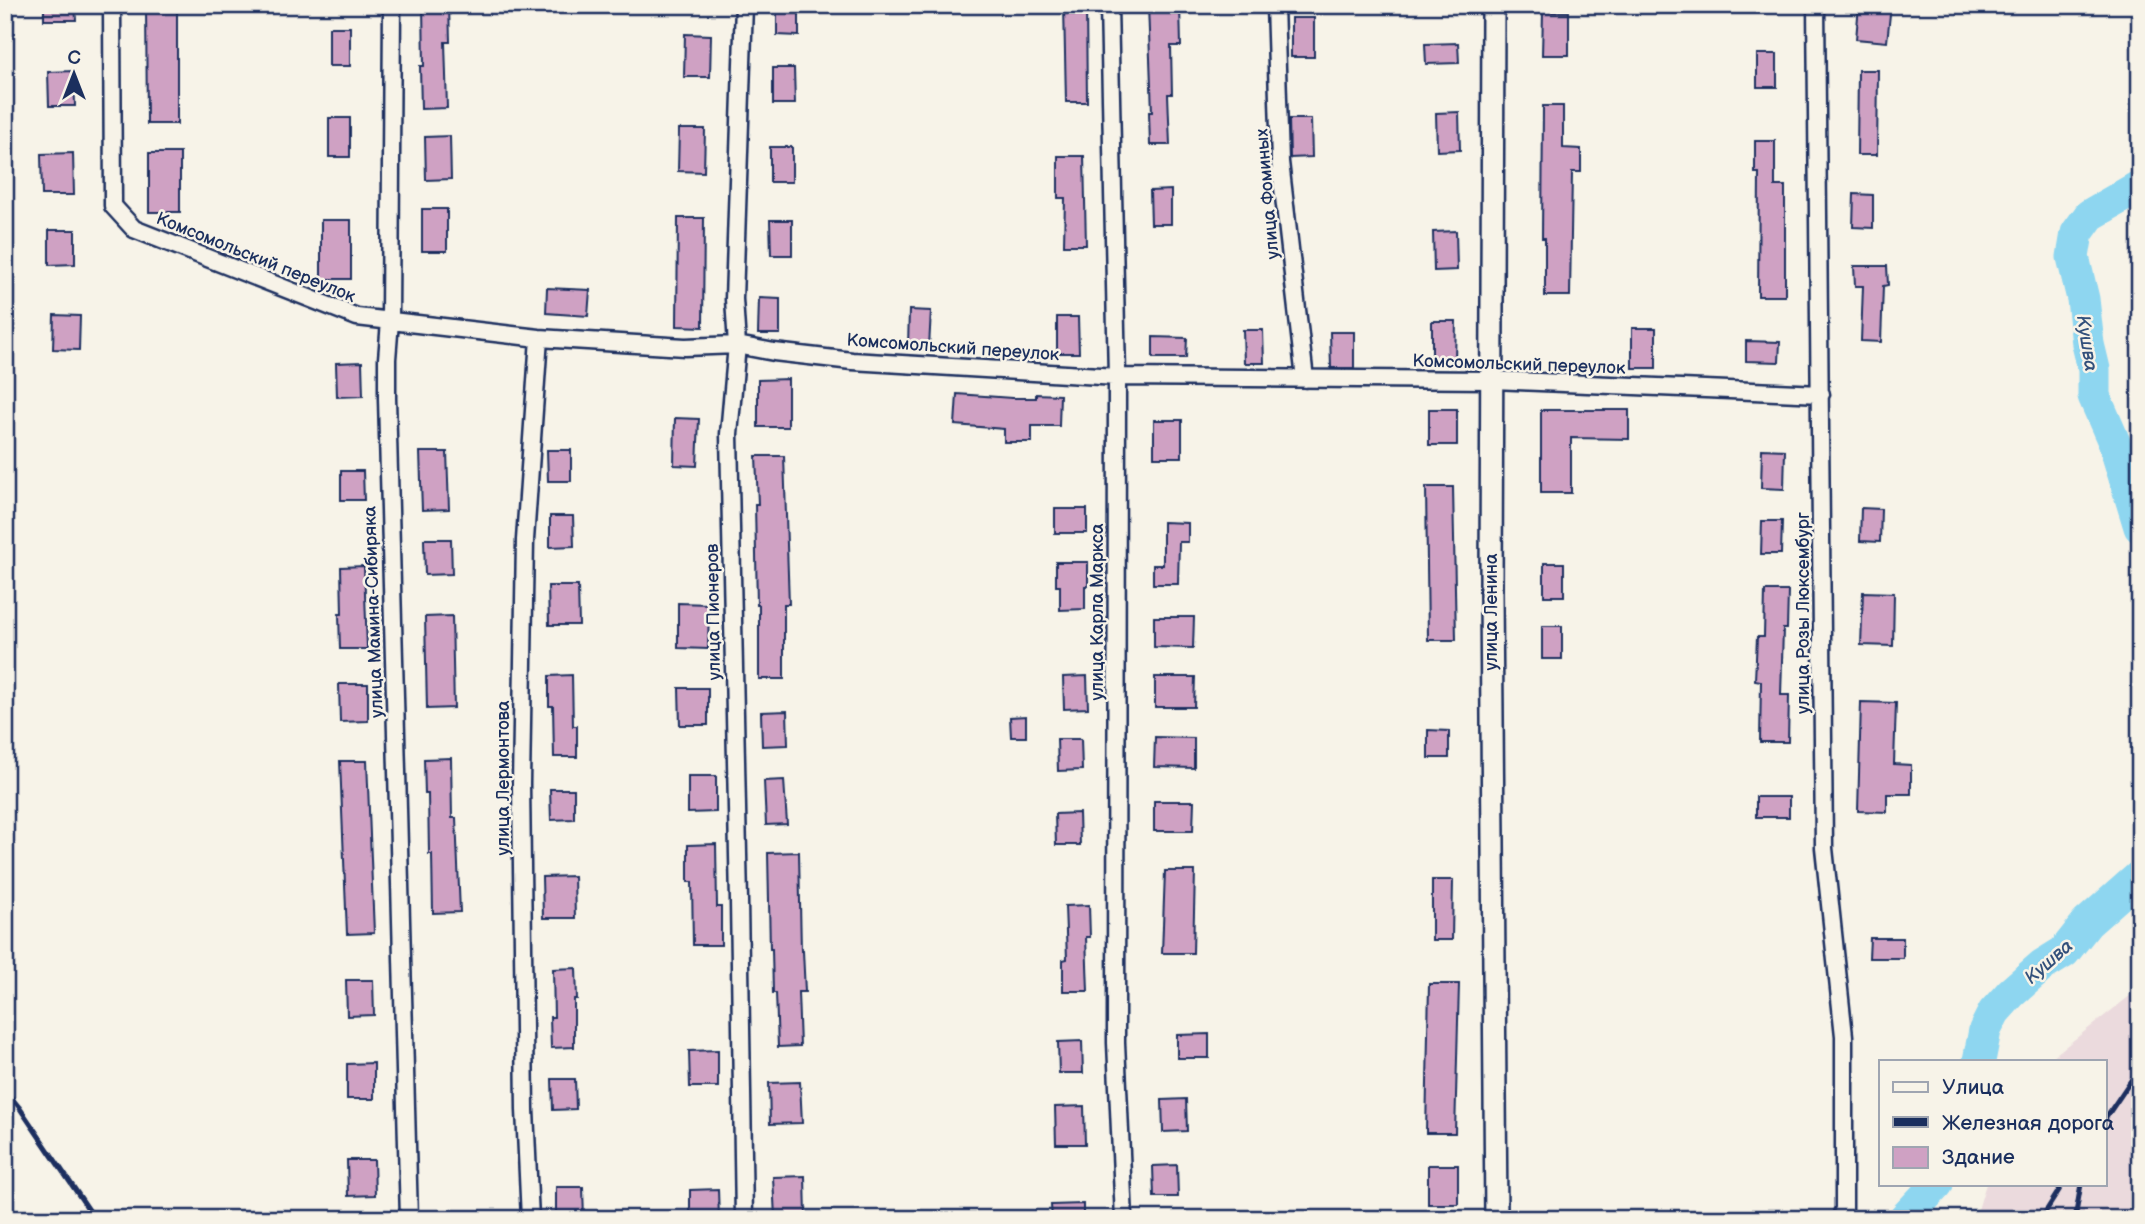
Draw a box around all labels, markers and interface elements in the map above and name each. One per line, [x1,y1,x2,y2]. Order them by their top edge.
north arrow [38,38,108,108]
text: С [67,47,81,70]
street label: улица Фоминых [1251,128,1284,260]
street label: Комсомольский переулок [153,208,359,307]
water label: Кушва [2071,313,2102,373]
street label: Комсомольский переулок [846,330,1060,365]
street label: Комсомольский переулок [1412,350,1626,379]
street label: улица Мамина-Сибиряка [359,505,388,718]
street label: улица Розы Люксембург [1793,512,1814,714]
street label: улица Карла Маркса [1087,523,1108,701]
street label: улица Пионеров [702,543,725,681]
street label: улица Ленина [1481,553,1502,671]
street label: улица Лермонтова [493,700,514,856]
water label: Кушва [2020,935,2078,989]
legend [1879,1060,2106,1186]
text: Улица [1942,1075,2005,1100]
text: Железная дорога [1942,1111,2115,1136]
text: Здание [1942,1145,2015,1170]

